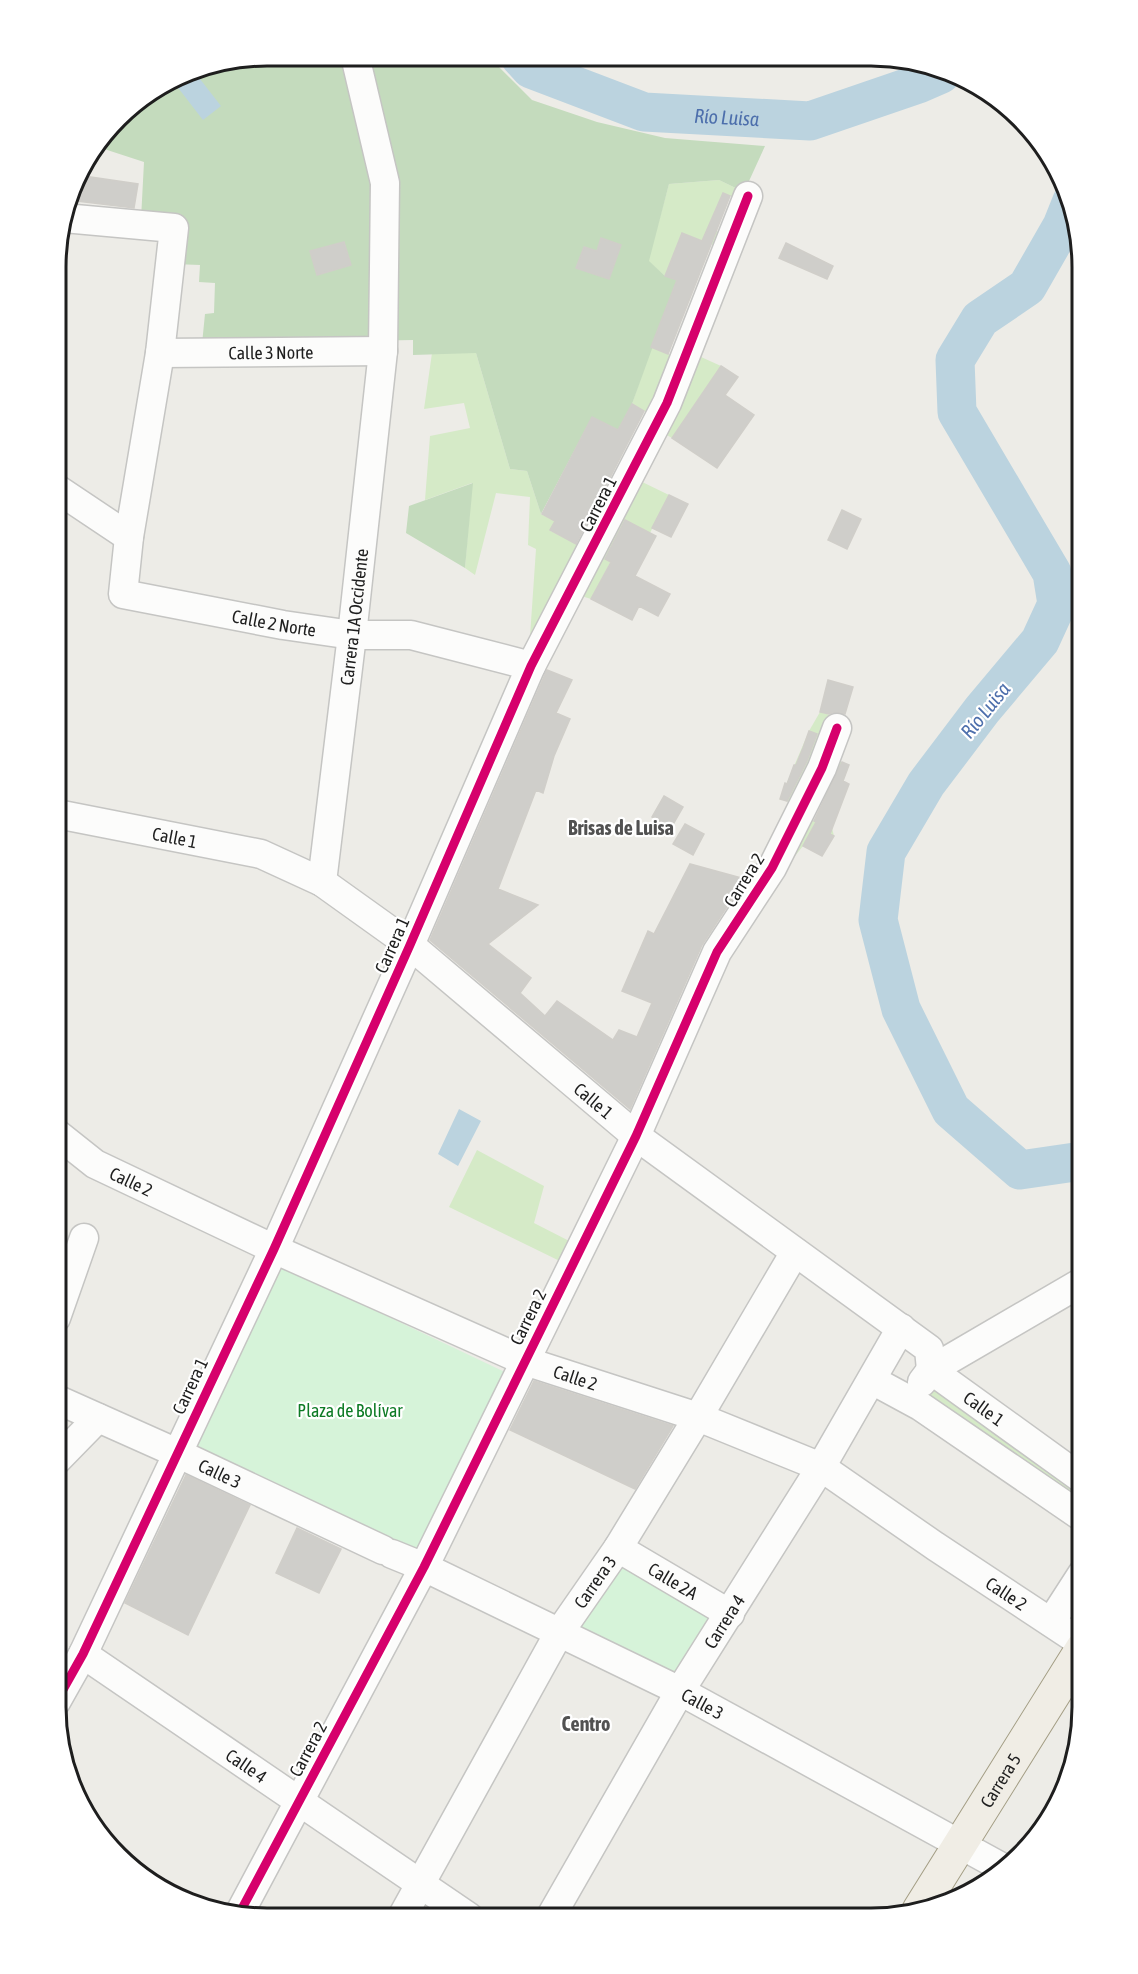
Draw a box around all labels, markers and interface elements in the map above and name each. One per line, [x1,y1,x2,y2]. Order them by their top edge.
water label: Río Luisa [694,103,760,130]
street label: Calle 3 Norte [228,341,314,363]
street label: Carrera 1 [575,473,621,535]
street label: Carrera 1A Occidente [335,547,372,686]
street label: Calle 2 Norte [230,605,317,640]
water label: Río Luisa [956,677,1014,743]
district label: Brisas de Luisa [568,816,674,839]
street label: Calle 1 [151,822,199,852]
street label: Carrera 2 [719,849,769,911]
street label: Carrera 1 [370,914,414,976]
street label: Calle 1 [570,1078,618,1123]
street label: Calle 2 [106,1162,156,1200]
street label: Carrera 2 [506,1286,550,1348]
street label: Carrera 1 [168,1355,212,1417]
street label: Calle 2 [551,1360,600,1394]
street label: Calle 1 [960,1387,1009,1430]
park label: Plaza de Bolívar [297,1400,403,1421]
street label: Calle 3 [195,1454,245,1492]
street label: Carrera 3 [569,1551,620,1612]
street label: Calle 2A [645,1558,702,1603]
street label: Calle 2 [982,1572,1031,1614]
street label: Carrera 4 [699,1590,749,1652]
street label: Calle 3 [678,1683,728,1724]
district label: Centro [562,1712,610,1735]
street label: Carrera 2 [285,1718,331,1780]
street label: Calle 4 [222,1744,271,1787]
street label: Carrera 5 [975,1749,1025,1811]

